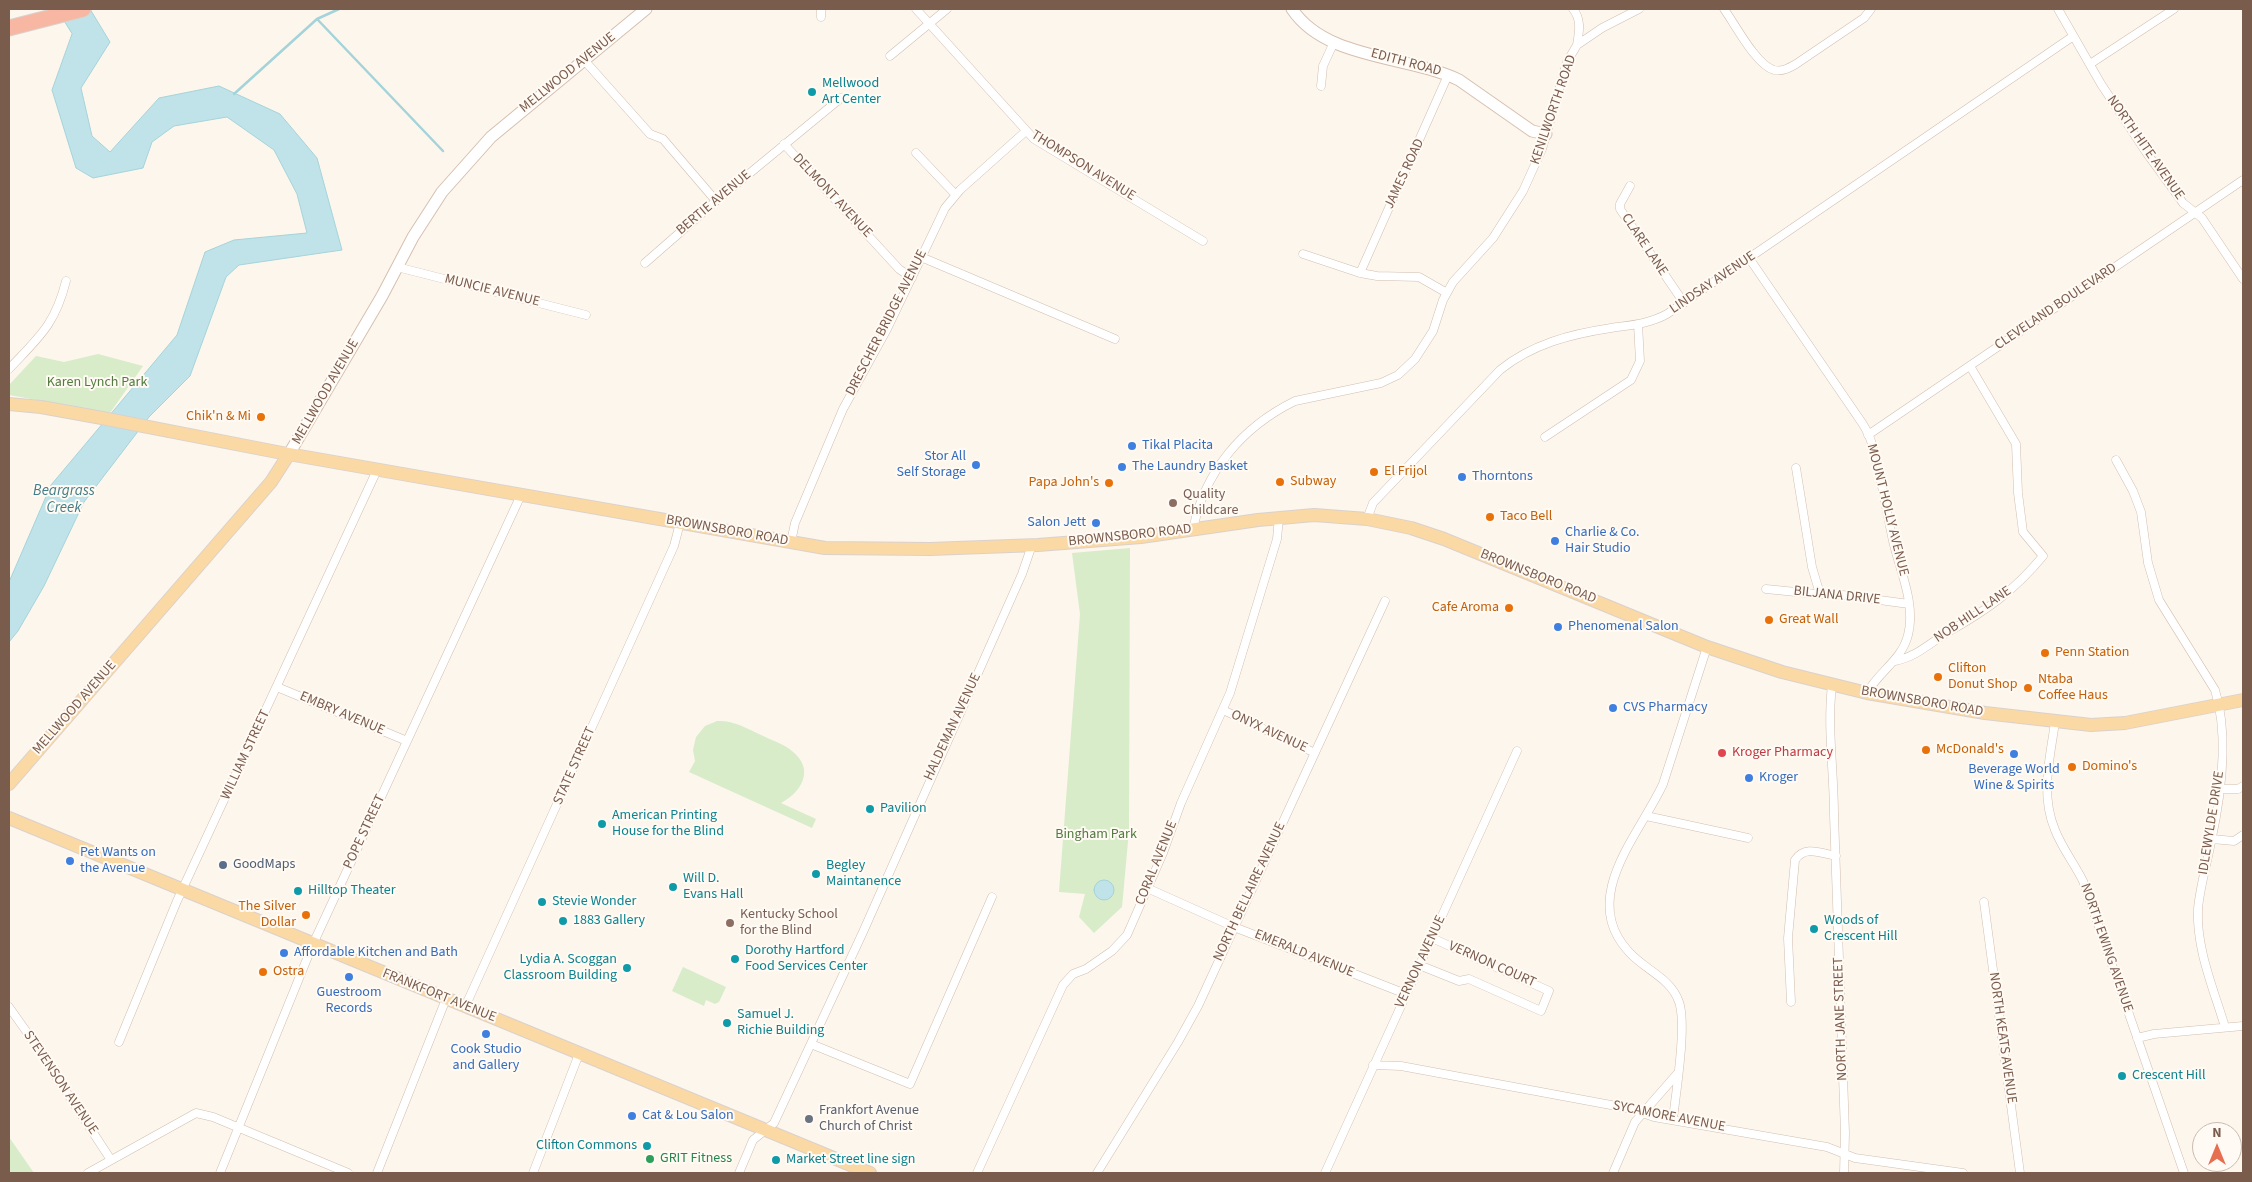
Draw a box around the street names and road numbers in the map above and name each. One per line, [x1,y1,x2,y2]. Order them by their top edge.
street label: MELLWOOD AVENUE [517,29,619,117]
street label: EDITH ROAD [1369,46,1443,80]
street label: KENILWORTH ROAD [1527,53,1581,167]
street label: NORTH HITE AVENUE [2103,93,2187,203]
street label: THOMPSON AVENUE [1028,127,1138,205]
street label: JAMES ROAD [1381,136,1429,212]
street label: DELMONT AVENUE [789,150,875,242]
street label: BERTIE AVENUE [673,167,755,239]
street label: CLARE LANE [1617,211,1671,279]
street label: DRESCHER BRIDGE AVENUE [843,247,931,399]
street label: LINDSAY AVENUE [1667,248,1759,318]
street label: CLEVELAND BOULEVARD [1992,260,2120,354]
street label: MUNCIE AVENUE [443,271,541,311]
street label: MELLWOOD AVENUE [289,336,363,448]
street label: MOUNT HOLLY AVENUE [1862,442,1912,578]
street label: BROWNSBORO ROAD [665,512,789,550]
street label: BROWNSBORO ROAD [1068,521,1192,551]
street label: BROWNSBORO ROAD [1477,546,1599,608]
street label: BILJANA DRIVE [1793,583,1881,609]
street label: NOB HILL LANE [1931,583,2015,647]
street label: MELLWOOD AVENUE [30,658,120,758]
street label: HALDEMAN AVENUE [921,671,985,783]
street label: BROWNSBORO ROAD [1860,683,1984,721]
street label: EMBRY AVENUE [297,689,387,739]
street label: WILLIAM STREET [218,707,274,803]
street label: ONYX AVENUE [1228,707,1310,757]
street label: STATE STREET [550,724,600,808]
street label: IDLEWYLDE DRIVE [2196,770,2228,876]
street label: POPE STREET [340,792,390,872]
street label: CORAL AVENUE [1132,818,1182,908]
street label: NORTH BELLAIRE AVENUE [1210,820,1290,964]
street label: NORTH EWING AVENUE [2076,881,2136,1015]
street label: VERNON AVENUE [1392,913,1450,1011]
street label: EMERALD AVENUE [1252,926,1356,982]
street label: VERNON COURT [1446,938,1538,992]
street label: NORTH JANE STREET [1830,957,1852,1081]
street label: FRANKFORT AVENUE [380,966,498,1026]
street label: NORTH KEATS AVENUE [1984,971,2020,1105]
street label: STEVENSON AVENUE [19,1028,101,1138]
street label: SYCAMORE AVENUE [1611,1098,1727,1136]

